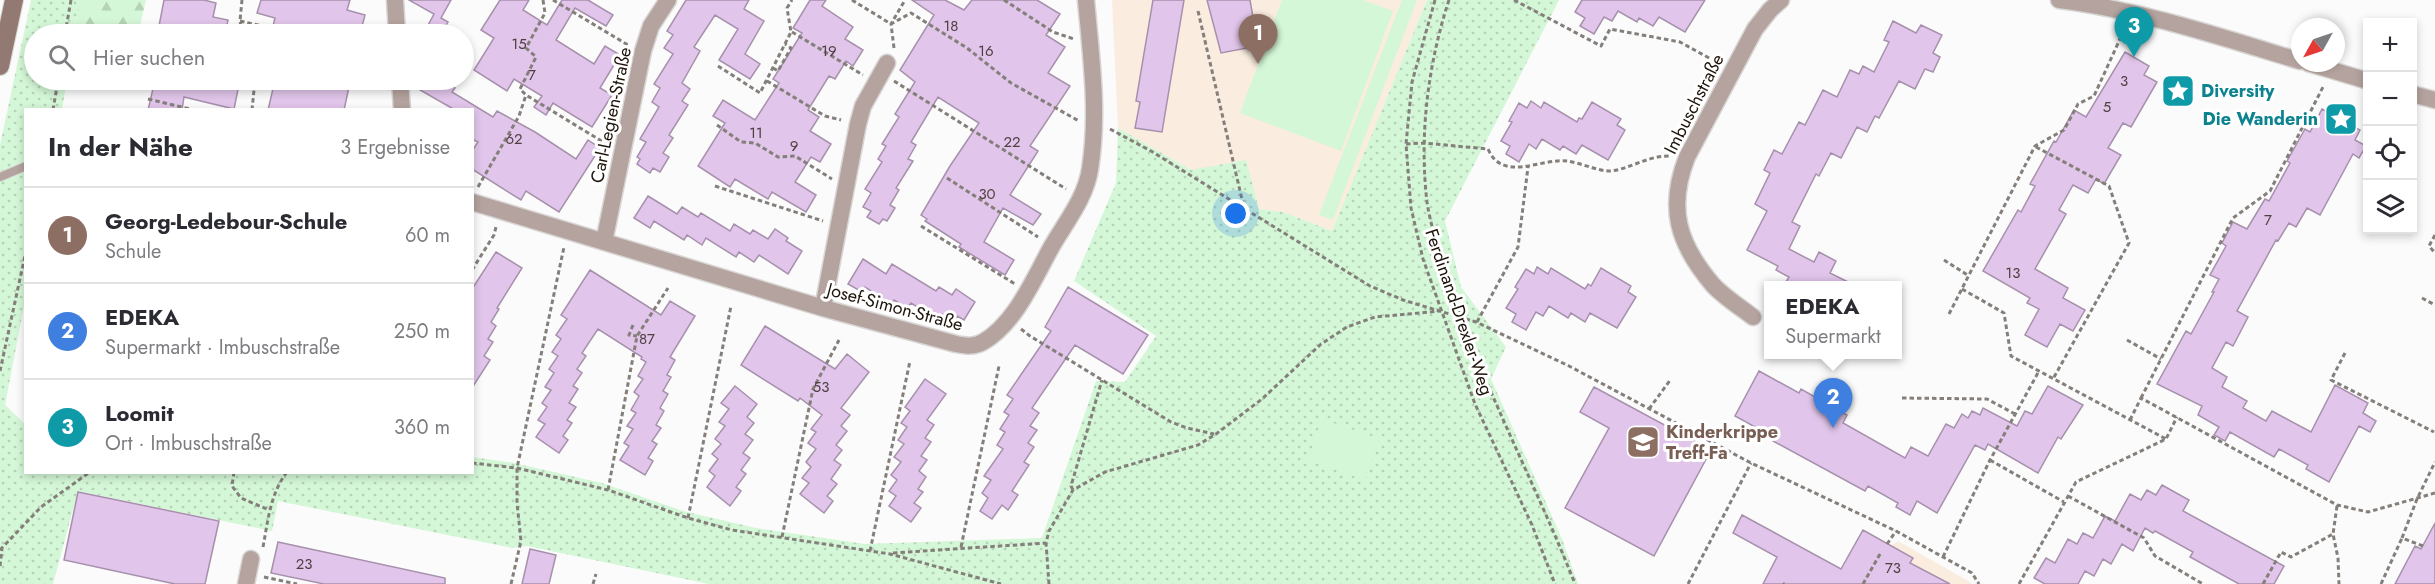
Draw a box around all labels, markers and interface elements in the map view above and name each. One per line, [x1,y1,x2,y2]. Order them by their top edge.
pin: 3 [2114,8,2154,57]
pin: 1 [1238,14,1278,64]
house number: 18 [944,15,958,37]
north arrow [2291,18,2345,72]
map controls [2363,18,2417,234]
button: + [2363,18,2417,72]
search box [24,24,474,90]
house number: 15 [511,33,527,55]
house number: 19 [821,40,837,62]
house number: 16 [978,40,994,62]
icon: search [45,41,78,74]
text: Hier suchen [93,41,205,73]
street label: Carl-Legien-Straße [584,45,638,185]
street label: Imbuschstraße [1658,49,1730,159]
house number: 7 [528,64,536,86]
house number: 3 [2120,70,2128,92]
button: − [2363,72,2417,126]
place icon: Diversity [2160,73,2196,109]
place label: Diversity [2201,78,2275,104]
house number: 5 [2103,96,2111,118]
place icon: Die Wanderin [2323,101,2359,137]
place label: Die Wanderin [2203,106,2318,132]
house number: 11 [749,122,763,144]
button: locate [2363,126,2417,180]
text: In der Nähe [48,128,193,166]
house number: 62 [505,128,523,150]
house number: 22 [1003,131,1021,153]
text: 3 Ergebnisse [340,133,450,162]
house number: 9 [790,135,798,157]
button: layers [2363,180,2417,234]
house number: 30 [978,183,996,205]
your location [1221,199,1250,228]
text: Georg-Ledebour-Schule [105,205,347,237]
house number: 7 [2264,209,2272,231]
text: 1 [62,221,73,250]
text: 60 m [405,221,450,250]
street label: Ferdinand-Drexler-Weg [1418,225,1500,399]
text: Schule [105,237,161,266]
house number: 13 [2006,262,2020,284]
street label: Josef-Simon-Straße [822,276,966,338]
popup [1764,281,1902,359]
text: EDEKA [1785,290,1859,322]
text: EDEKA [105,301,179,333]
text: 2 [61,317,74,346]
text: 250 m [394,317,450,346]
text: Supermarkt [1785,322,1881,351]
house number: 87 [639,328,655,350]
text: Supermarkt · Imbuschstraße [105,333,340,362]
house number: 53 [813,376,829,398]
pin: 2 [1814,378,1852,428]
text: Loomit [105,397,174,429]
text: 3 [61,413,74,442]
text: 360 m [394,413,450,442]
place label: Kinderkrippe Treff-Fa [1666,419,1778,466]
school or university icon: Kinderkrippe Treff-Fa [1625,424,1661,460]
text: Ort · Imbuschstraße [105,429,272,458]
house number: 23 [296,553,312,575]
house number: 73 [1885,557,1901,579]

